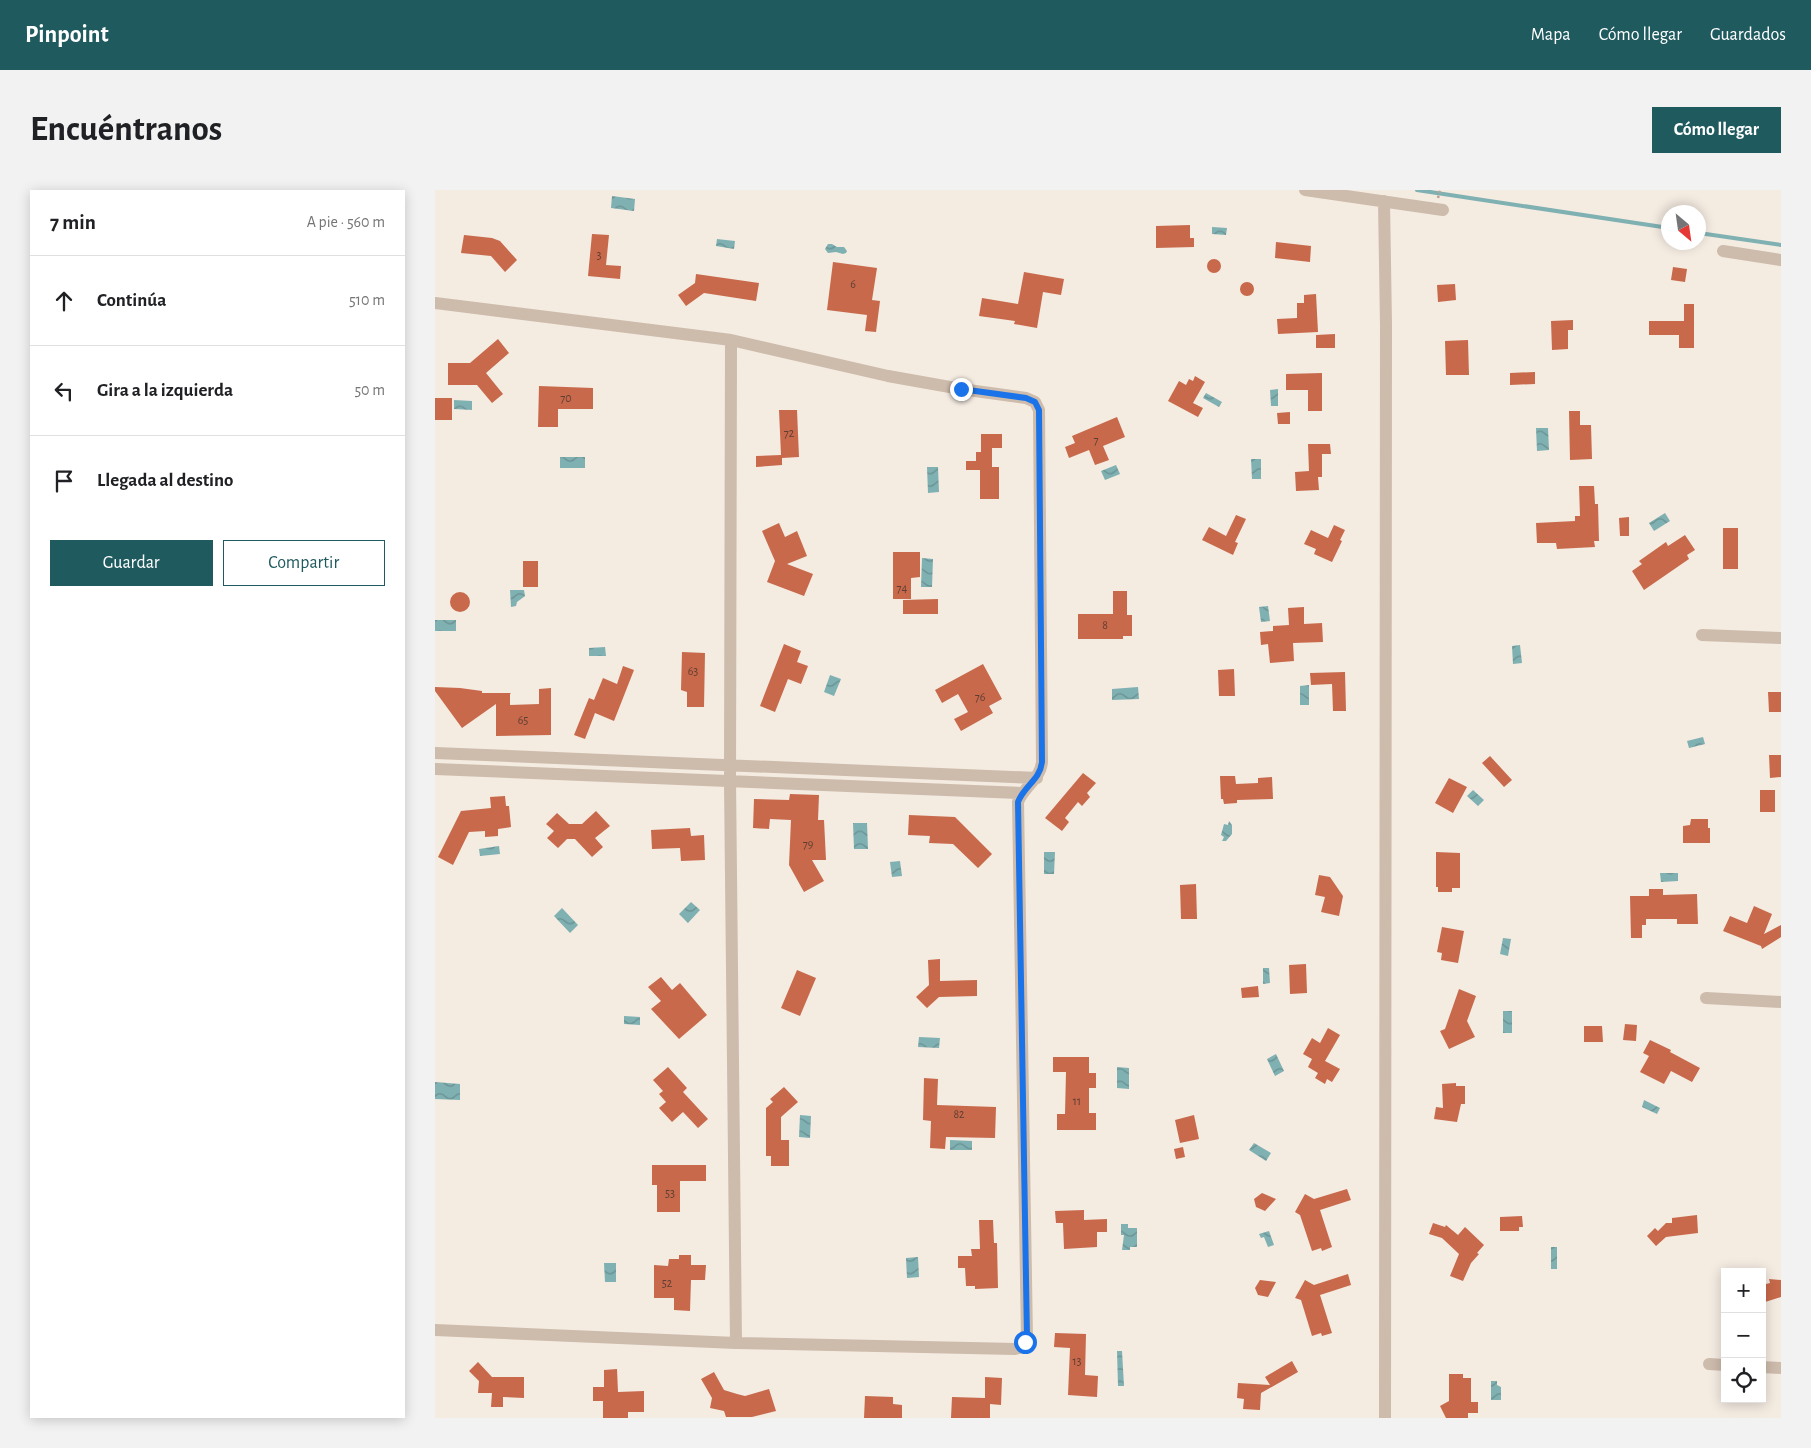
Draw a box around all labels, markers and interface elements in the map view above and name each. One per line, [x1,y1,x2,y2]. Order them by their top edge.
text: Pinpoint [25,23,109,47]
text: Mapa [1531,26,1571,44]
text: Cómo llegar [1599,26,1682,44]
text: Guardados [1710,26,1786,44]
button: Cómo llegar [1652,107,1781,153]
text: Encuéntranos [30,112,222,147]
north arrow [1661,205,1706,250]
text: 7 min [50,212,96,233]
text: A pie · 560 m [307,214,385,230]
house number: 3 [597,249,602,261]
house number: 6 [850,278,856,290]
icon: ahead [50,287,78,315]
text: Continúa [97,291,166,310]
text: 510 m [349,292,385,308]
icon: left [50,377,78,405]
route end [950,378,973,401]
text: Gira a la izquierda [97,381,233,400]
text: 50 m [354,382,385,398]
house number: 70 [560,392,572,404]
house number: 72 [784,427,795,439]
house number: 7 [1093,434,1099,446]
icon: arrive [50,467,78,495]
text: Llegada al destino [97,471,234,490]
button: Guardar [50,540,213,586]
button: Compartir [223,540,385,586]
house number: 74 [897,582,908,594]
house number: 8 [1102,619,1108,631]
house number: 63 [688,665,698,677]
house number: 76 [975,691,986,703]
house number: 65 [518,714,528,726]
house number: 79 [803,838,814,850]
house number: 11 [1073,1095,1081,1107]
house number: 82 [953,1108,965,1120]
house number: 53 [665,1187,675,1199]
map controls [1721,1268,1766,1403]
button: + [1721,1268,1766,1313]
house number: 52 [662,1277,673,1289]
button: − [1721,1313,1766,1358]
route start [1014,1331,1037,1354]
house number: 13 [1072,1355,1082,1367]
button: locate [1721,1358,1766,1403]

